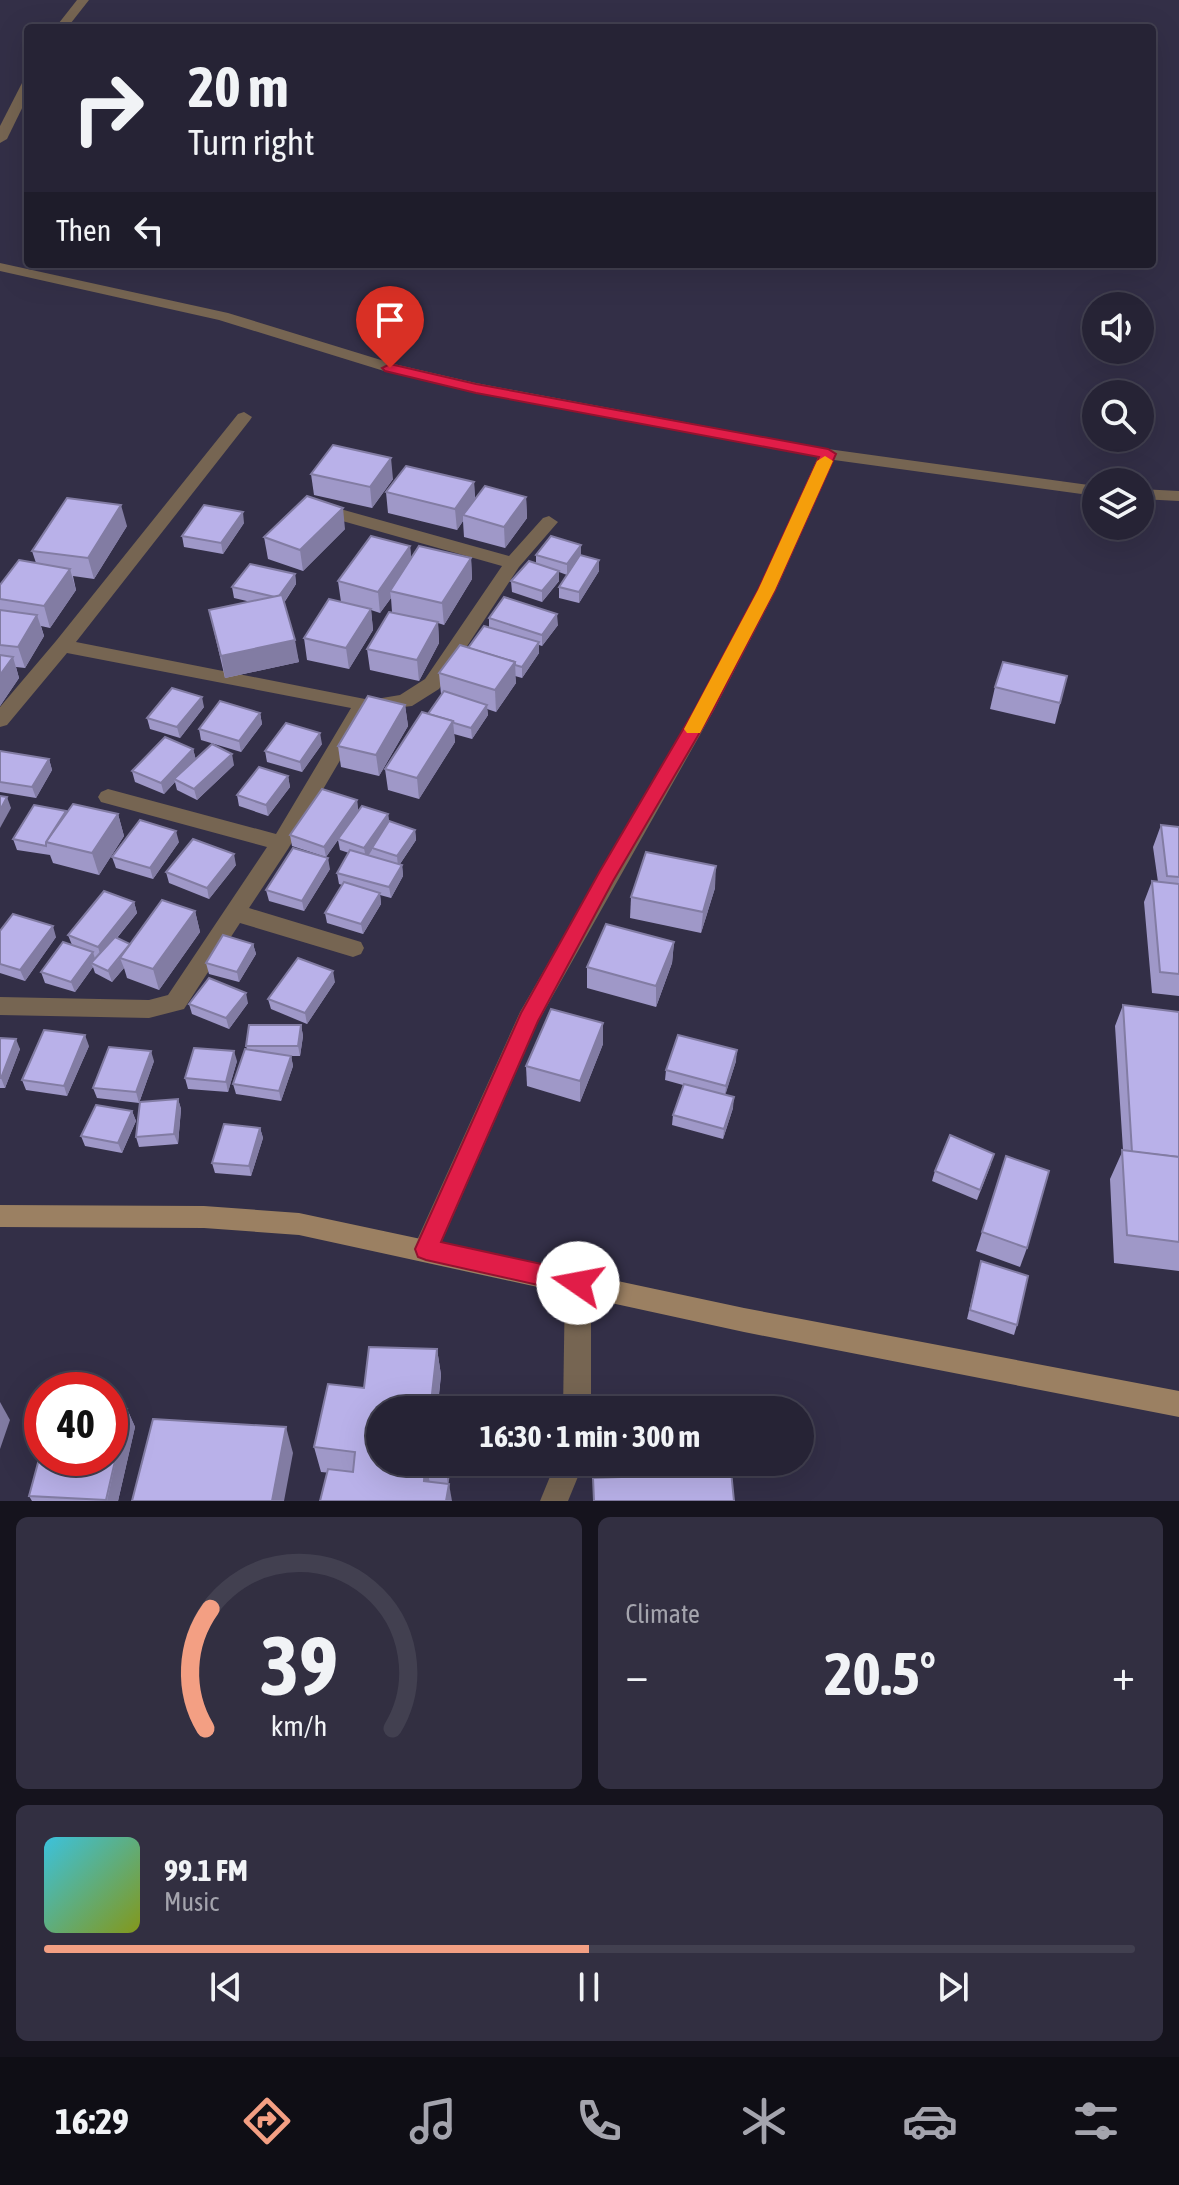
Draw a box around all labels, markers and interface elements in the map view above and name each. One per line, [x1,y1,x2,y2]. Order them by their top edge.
text: 20 m [188,55,289,119]
icon: right [56,56,160,160]
text: Turn right [188,121,315,163]
icon: left [127,208,171,252]
text: Then [56,213,111,247]
pin [356,286,424,368]
map controls [1082,292,1154,540]
button: sound [1082,292,1154,364]
icon: arrive [368,298,412,342]
button: search [1082,380,1154,452]
button: layers [1082,468,1154,540]
position arrow [536,1241,620,1325]
speed limit sign: 40 [24,1372,128,1476]
text: 16:30 · 1 min · 300 m [480,1419,700,1453]
text: Climate [626,1599,700,1629]
text: 39 [260,1617,338,1713]
text: 20.5° [824,1639,936,1708]
text: − [626,1649,648,1699]
text: + [1112,1649,1135,1699]
text: km/h [270,1709,327,1742]
text: 99.1 FM [164,1853,248,1887]
text: Music [164,1887,219,1917]
icon: previous [204,1965,248,2009]
icon: pause [567,1965,611,2009]
icon: next [931,1965,975,2009]
icon: directions [239,2093,295,2149]
icon: music [405,2093,461,2149]
icon: phone [571,2093,627,2149]
icon: climate [736,2093,792,2149]
icon: car [902,2093,958,2149]
icon: filters [1068,2093,1124,2149]
text: 16:29 [55,2100,129,2142]

